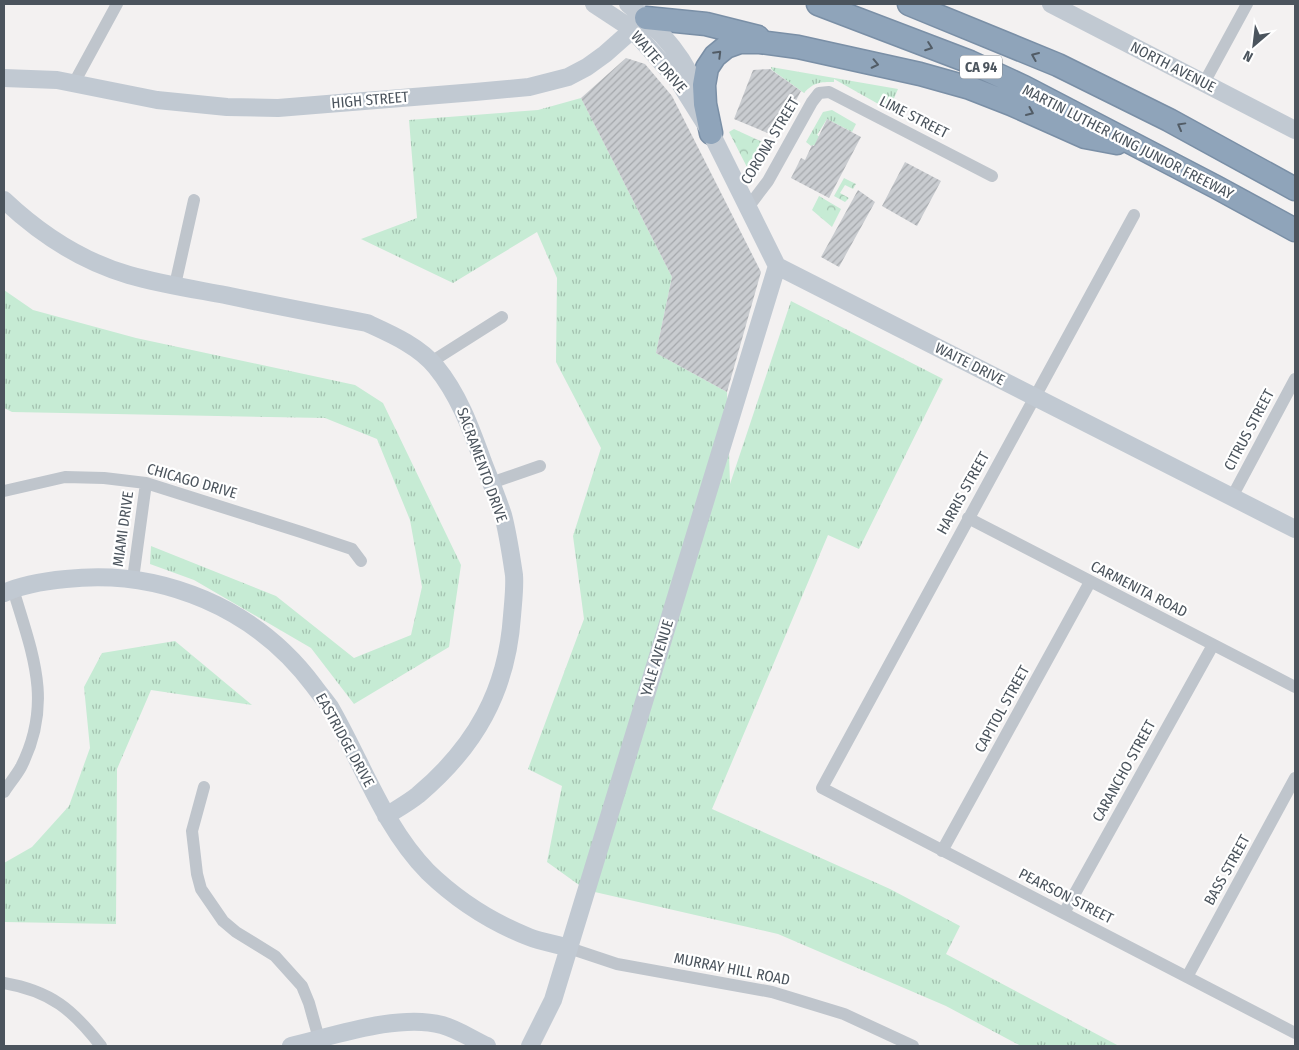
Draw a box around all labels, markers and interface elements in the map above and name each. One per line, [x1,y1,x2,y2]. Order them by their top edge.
north arrow [1229,20,1279,70]
street label: WAITE DRIVE [627,27,691,97]
street label: NORTH AVENUE [1127,38,1219,96]
one-way arrow [924,41,932,51]
text: N [1240,47,1256,66]
one-way arrow [713,51,722,60]
one-way arrow [1031,51,1039,61]
road number: CA 94 [960,56,1002,78]
one-way arrow [871,58,880,69]
street label: MARTIN LUTHER KING JUNIOR FREEWAY [1019,81,1237,204]
street label: HIGH STREET [331,88,409,112]
street label: LIME STREET [876,92,952,142]
street label: CORONA STREET [737,94,803,188]
one-way arrow [1025,106,1034,117]
one-way arrow [1177,122,1186,132]
street label: WAITE DRIVE [932,339,1008,389]
street label: CITRUS STREET [1220,386,1278,474]
street label: SACRAMENTO DRIVE [453,405,511,525]
street label: HARRIS STREET [933,449,993,537]
street label: CHICAGO DRIVE [145,460,239,502]
street label: MIAMI DRIVE [109,490,137,568]
street label: CARMENITA ROAD [1088,557,1190,621]
street label: YALE AVENUE [637,618,677,698]
street label: CAPITOL STREET [971,662,1033,756]
street label: EASTRIDGE DRIVE [312,690,378,790]
street label: CARANCHO STREET [1089,717,1159,825]
street label: BASS STREET [1200,832,1254,908]
street label: PEARSON STREET [1016,864,1116,928]
street label: MURRAY HILL ROAD [672,949,792,989]

